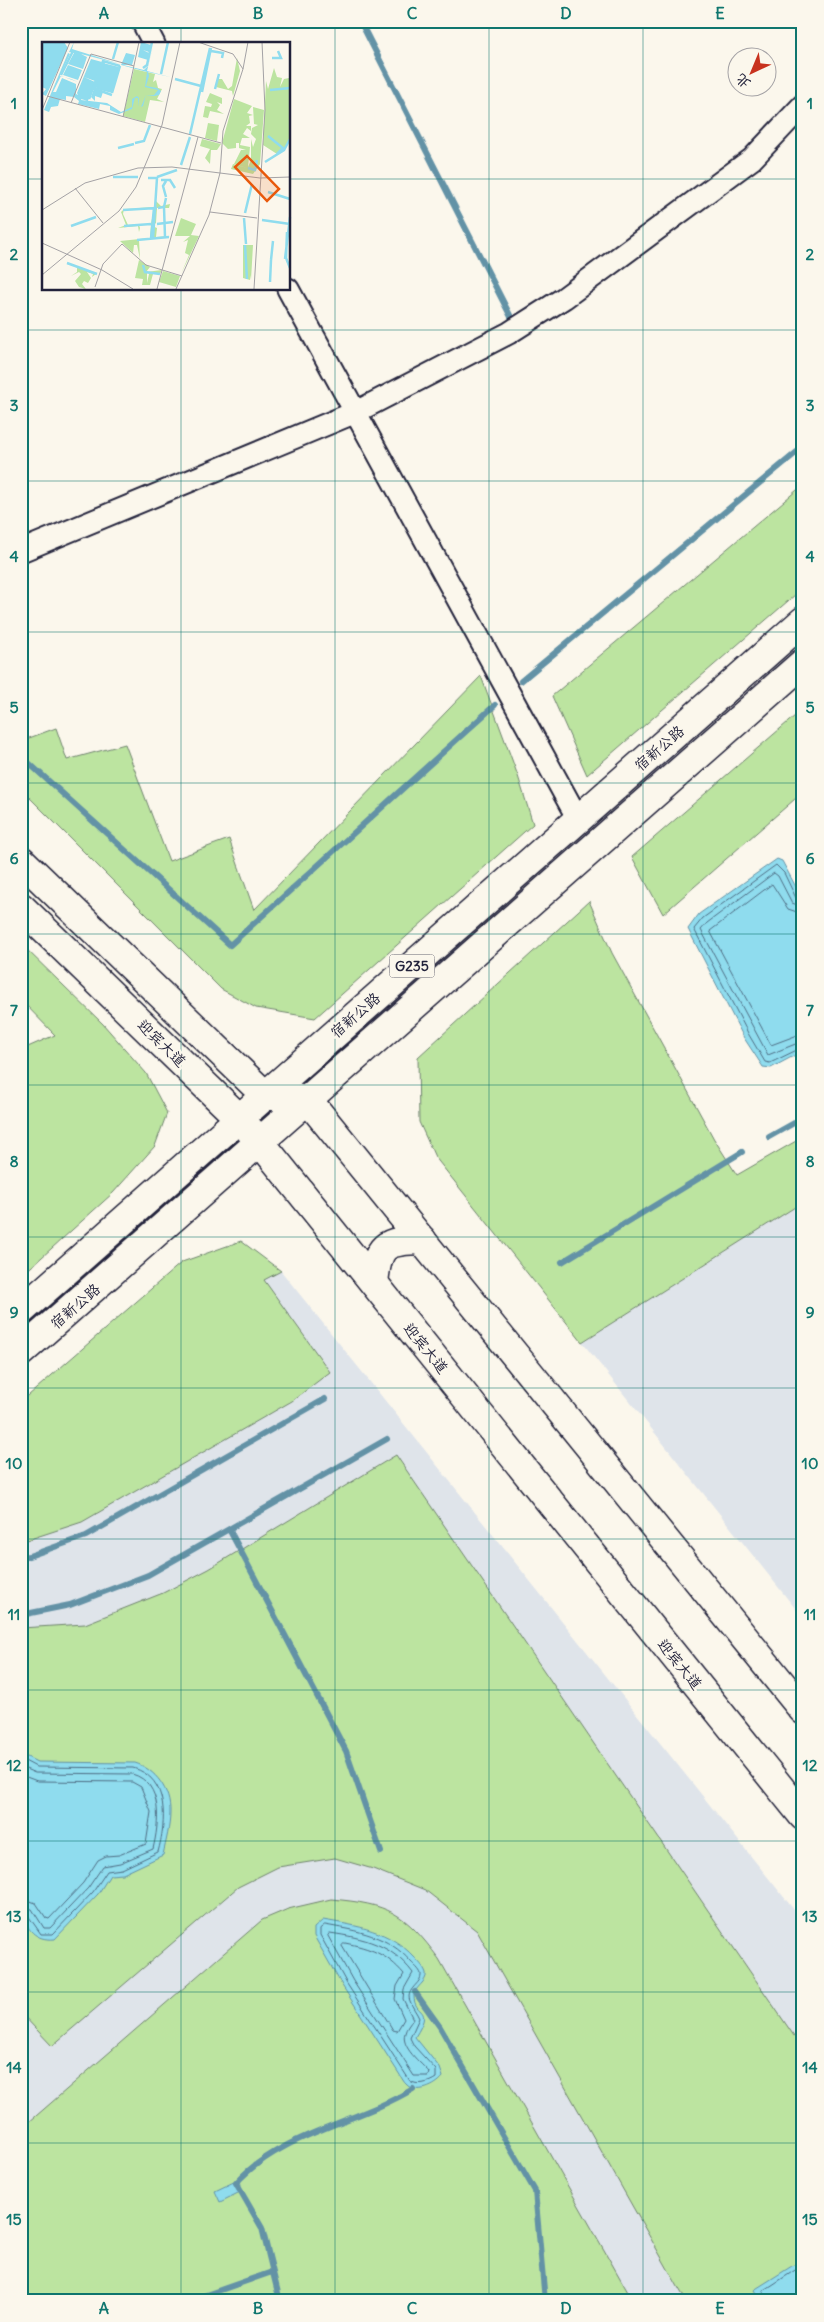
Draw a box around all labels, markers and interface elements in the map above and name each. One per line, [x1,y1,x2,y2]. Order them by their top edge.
text: A [99,3,109,23]
text: B [253,3,264,23]
text: C [407,3,418,23]
text: D [560,3,572,23]
text: E [715,3,725,23]
inset map [42,42,290,290]
north arrow [726,48,776,98]
text: 北 [732,70,754,93]
text: 1 [11,93,17,113]
text: 1 [807,93,813,113]
text: 2 [10,244,19,264]
text: 2 [806,244,815,264]
text: 3 [9,395,19,415]
text: 3 [805,395,815,415]
text: 4 [9,546,19,566]
text: 4 [805,546,815,566]
text: 5 [9,697,19,717]
text: 5 [805,697,815,717]
street label: 宿新公路 [630,721,688,775]
text: 6 [9,848,19,868]
text: 6 [805,848,815,868]
road number: G235 [390,954,434,978]
street label: 宿新公路 [326,988,384,1042]
text: 7 [10,1000,18,1020]
text: 7 [806,1000,814,1020]
street label: 迎宾大道 [134,1015,190,1071]
text: 8 [9,1151,19,1171]
text: 8 [805,1151,815,1171]
street label: 宿新公路 [46,1279,104,1333]
text: 9 [9,1302,19,1322]
text: 9 [805,1302,815,1322]
street label: 迎宾大道 [400,1319,452,1377]
text: 10 [6,1453,22,1473]
text: 10 [802,1453,818,1473]
text: 11 [8,1604,20,1624]
text: 11 [804,1604,816,1624]
street label: 迎宾大道 [654,1635,706,1693]
text: 12 [6,1755,22,1775]
text: 12 [802,1755,818,1775]
text: 13 [6,1906,22,1926]
text: 13 [802,1906,818,1926]
text: 14 [6,2057,22,2077]
text: 14 [802,2057,818,2077]
text: 15 [6,2209,22,2229]
text: 15 [802,2209,818,2229]
text: A [99,2298,109,2318]
text: B [253,2298,264,2318]
text: C [407,2298,418,2318]
text: D [560,2298,572,2318]
text: E [715,2298,725,2318]

